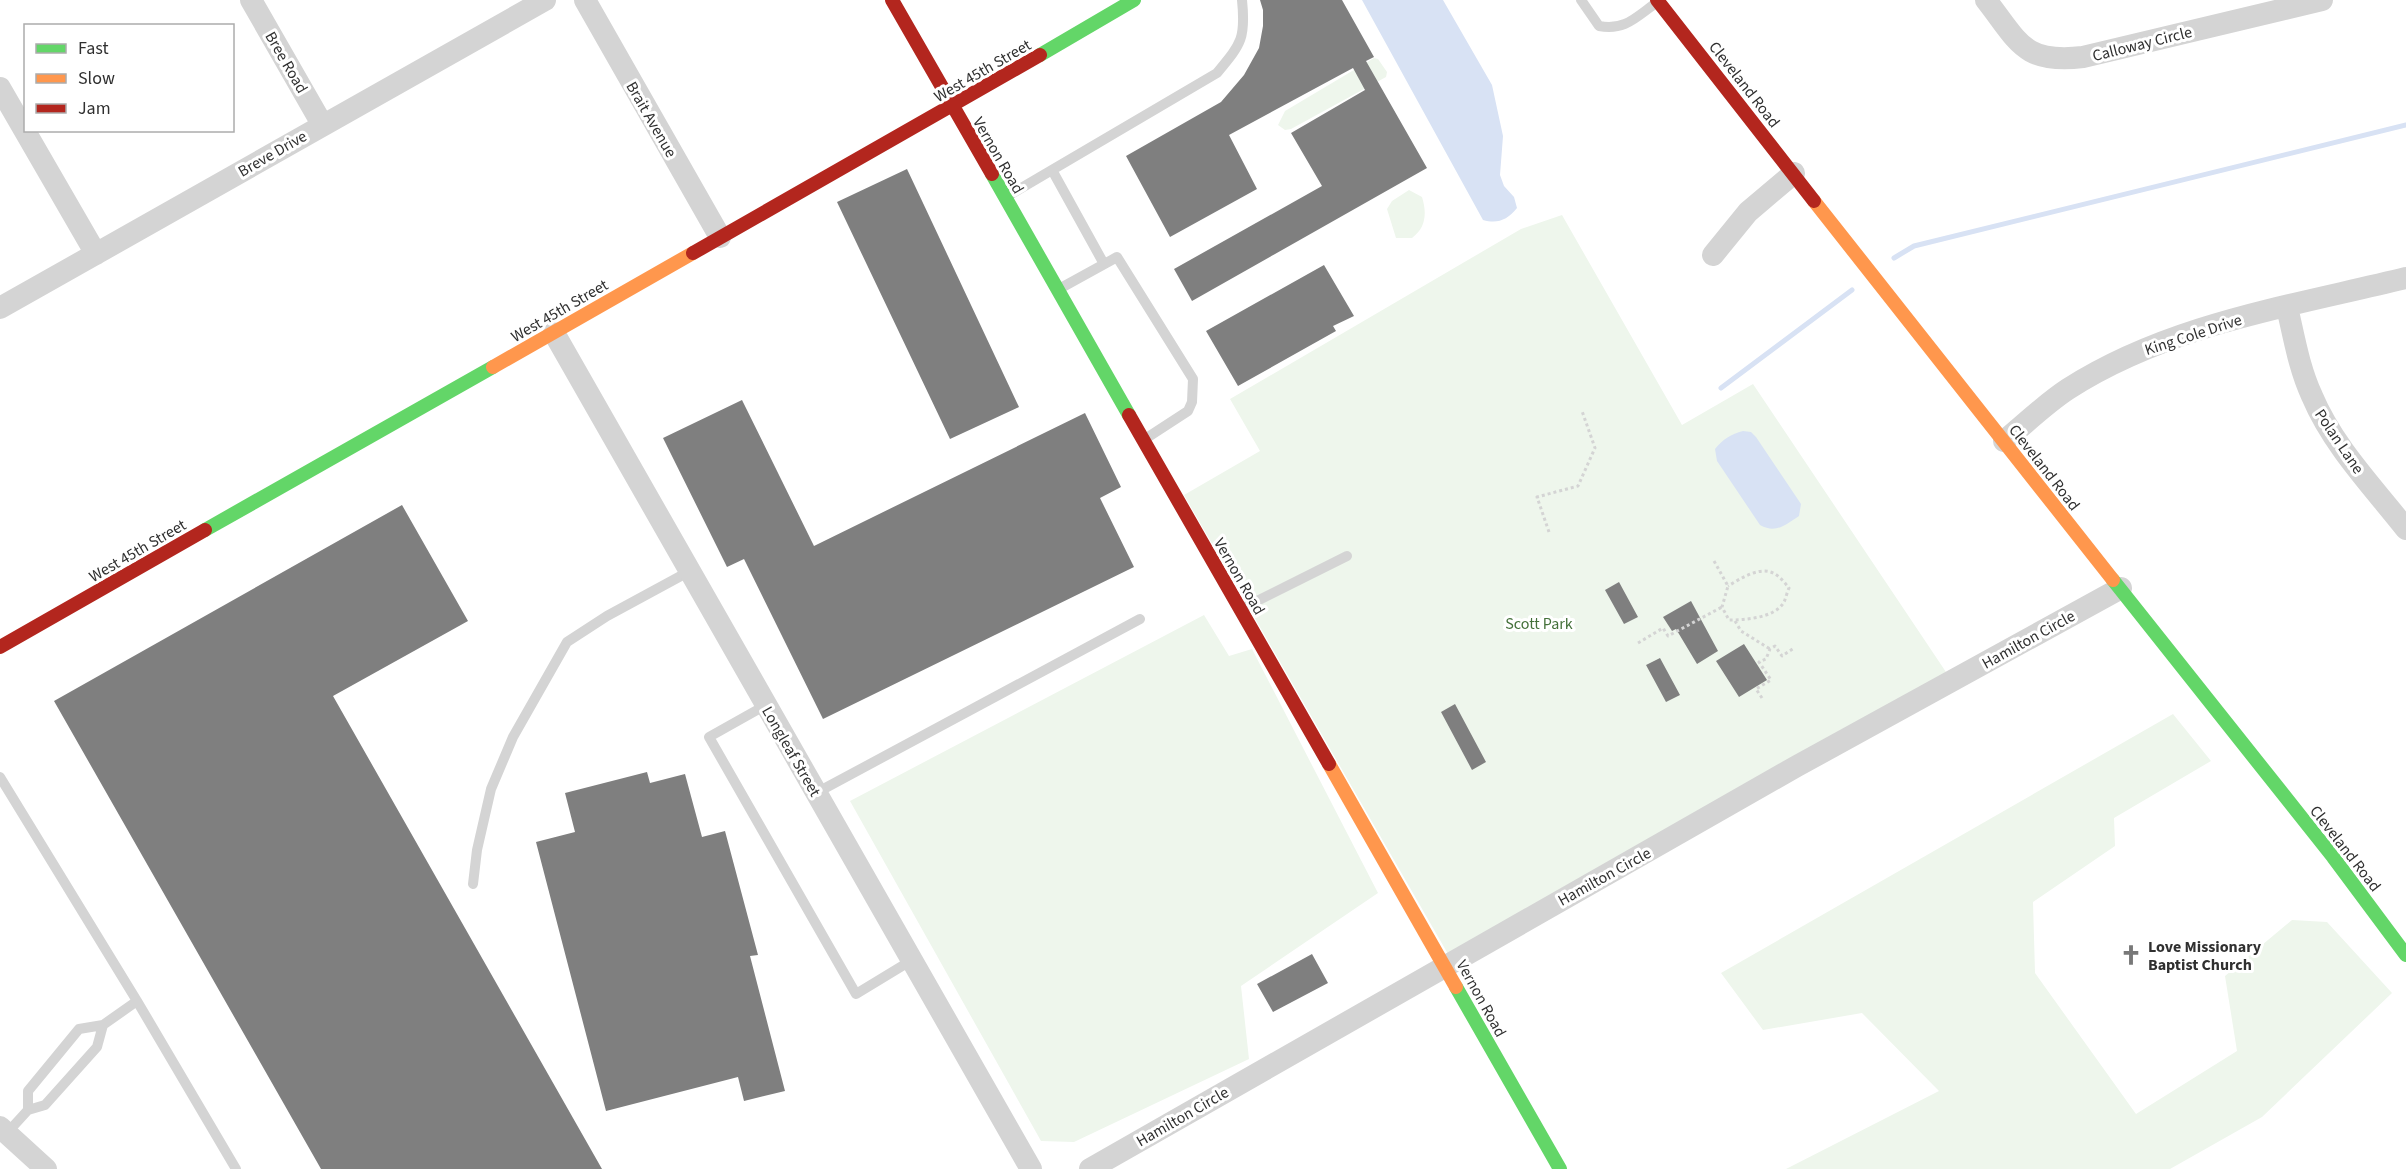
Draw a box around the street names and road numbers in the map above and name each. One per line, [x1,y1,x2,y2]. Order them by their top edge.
street label: Calloway Circle [2090,21,2194,67]
street label: Bree Road [260,27,313,98]
street label: West 45th Street [930,34,1036,108]
street label: Cleveland Road [1704,37,1785,132]
street label: Brait Avenue [620,77,682,162]
street label: Vernon Road [967,113,1029,198]
street label: Breve Drive [234,125,311,182]
street label: West 45th Street [507,274,613,348]
street label: King Cole Drive [2142,309,2245,361]
street label: Polan Lane [2309,405,2369,478]
street label: Cleveland Road [2004,420,2085,515]
street label: West 45th Street [85,514,191,588]
street label: Vernon Road [1208,534,1270,619]
street label: Hamilton Circle [1978,605,2079,675]
street label: Longleaf Street [756,702,826,801]
street label: Cleveland Road [2305,801,2386,896]
street label: Hamilton Circle [1554,842,1655,912]
street label: Vernon Road [1451,956,1511,1041]
street label: Hamilton Circle [1132,1081,1233,1152]

